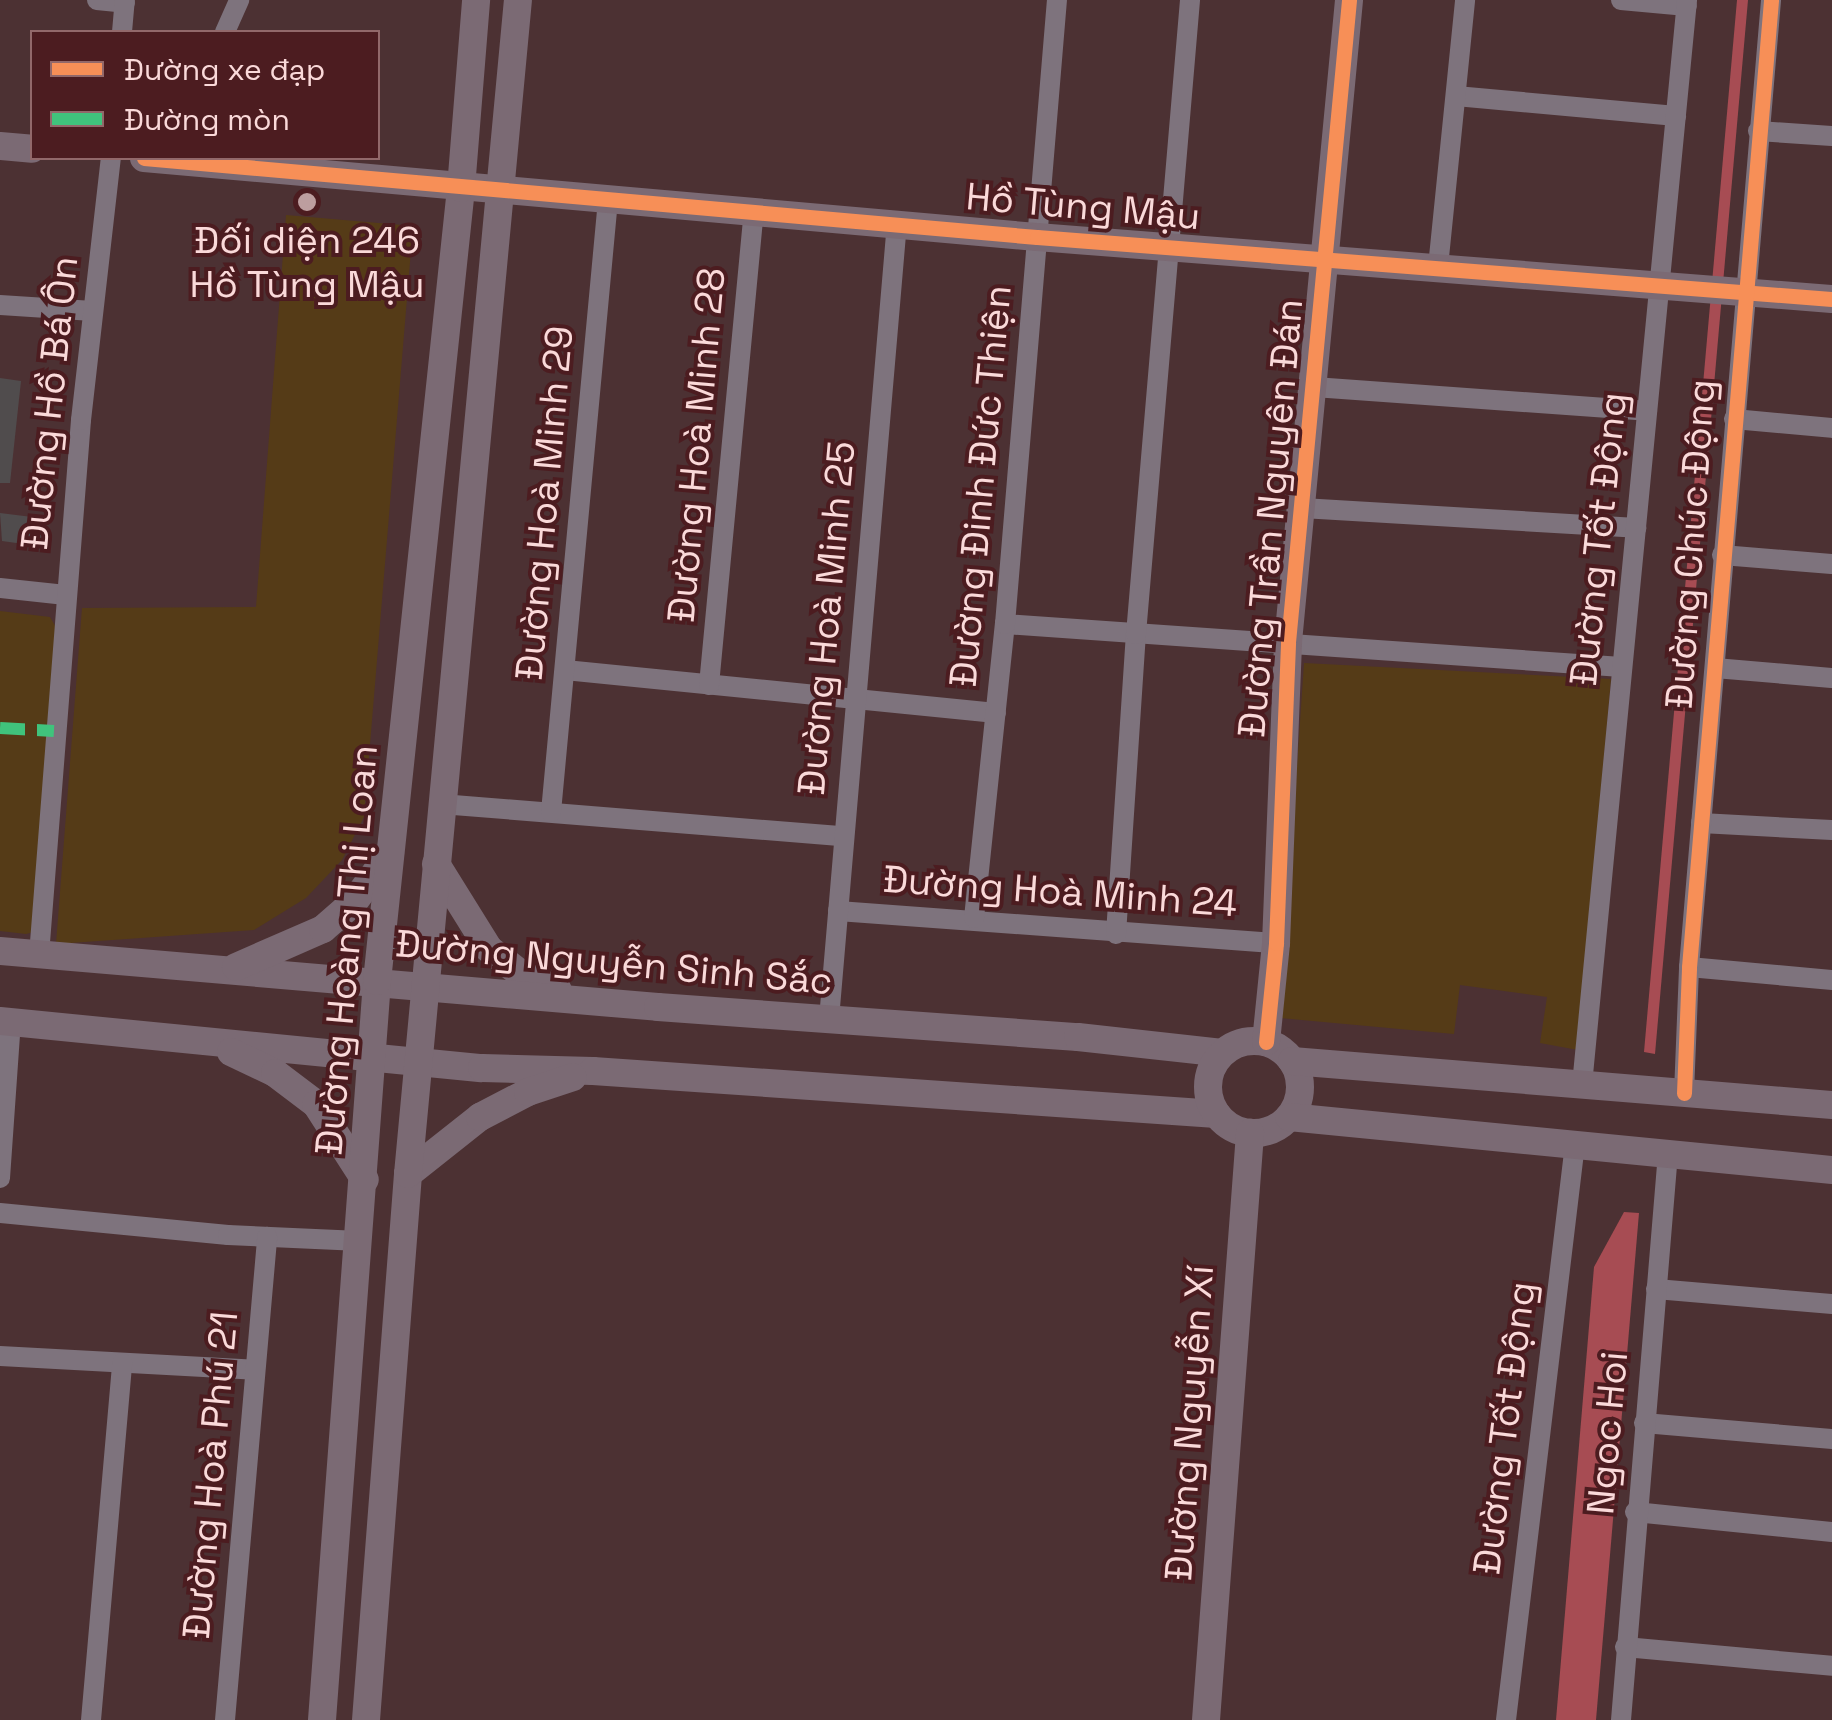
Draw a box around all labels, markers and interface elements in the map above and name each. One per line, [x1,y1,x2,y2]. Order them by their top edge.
legend [30,30,380,160]
text: Đường xe đạp [124,50,325,89]
text: Đường mòn [124,100,290,139]
street label: Hồ Tùng Mậu [964,174,1202,240]
marker: Đối diện 246 Hồ Tùng Mậu [296,191,318,213]
place label: Đối diện 246 Hồ Tùng Mậu [189,218,425,308]
street label: Đường Hồ Bá Ôn [12,254,88,552]
street label: Đường Hoà Minh 28 [659,266,735,624]
street label: Đường Đinh Đức Thiện [941,283,1021,689]
street label: Đường Trần Nguyên Đán [1229,296,1313,740]
street label: Đường Hoà Minh 29 [507,324,583,682]
street label: Đường Chúc Động [1657,378,1725,710]
street label: Đường Tốt Động [1561,390,1637,688]
street label: Đường Hoà Minh 25 [789,439,865,797]
street label: Đường Hoàng Thị Loan [306,743,388,1157]
street label: Đường Hoà Minh 24 [881,857,1239,927]
street label: Đường Nguyễn Sinh Sắc [393,921,835,1005]
street label: Đường Nguyễn Xí [1156,1264,1224,1582]
street label: Đường Tốt Động [1464,1279,1546,1577]
street label: Đường Hoà Phú 21 [174,1309,248,1641]
street label: Ngoc Hoi [1578,1350,1638,1516]

